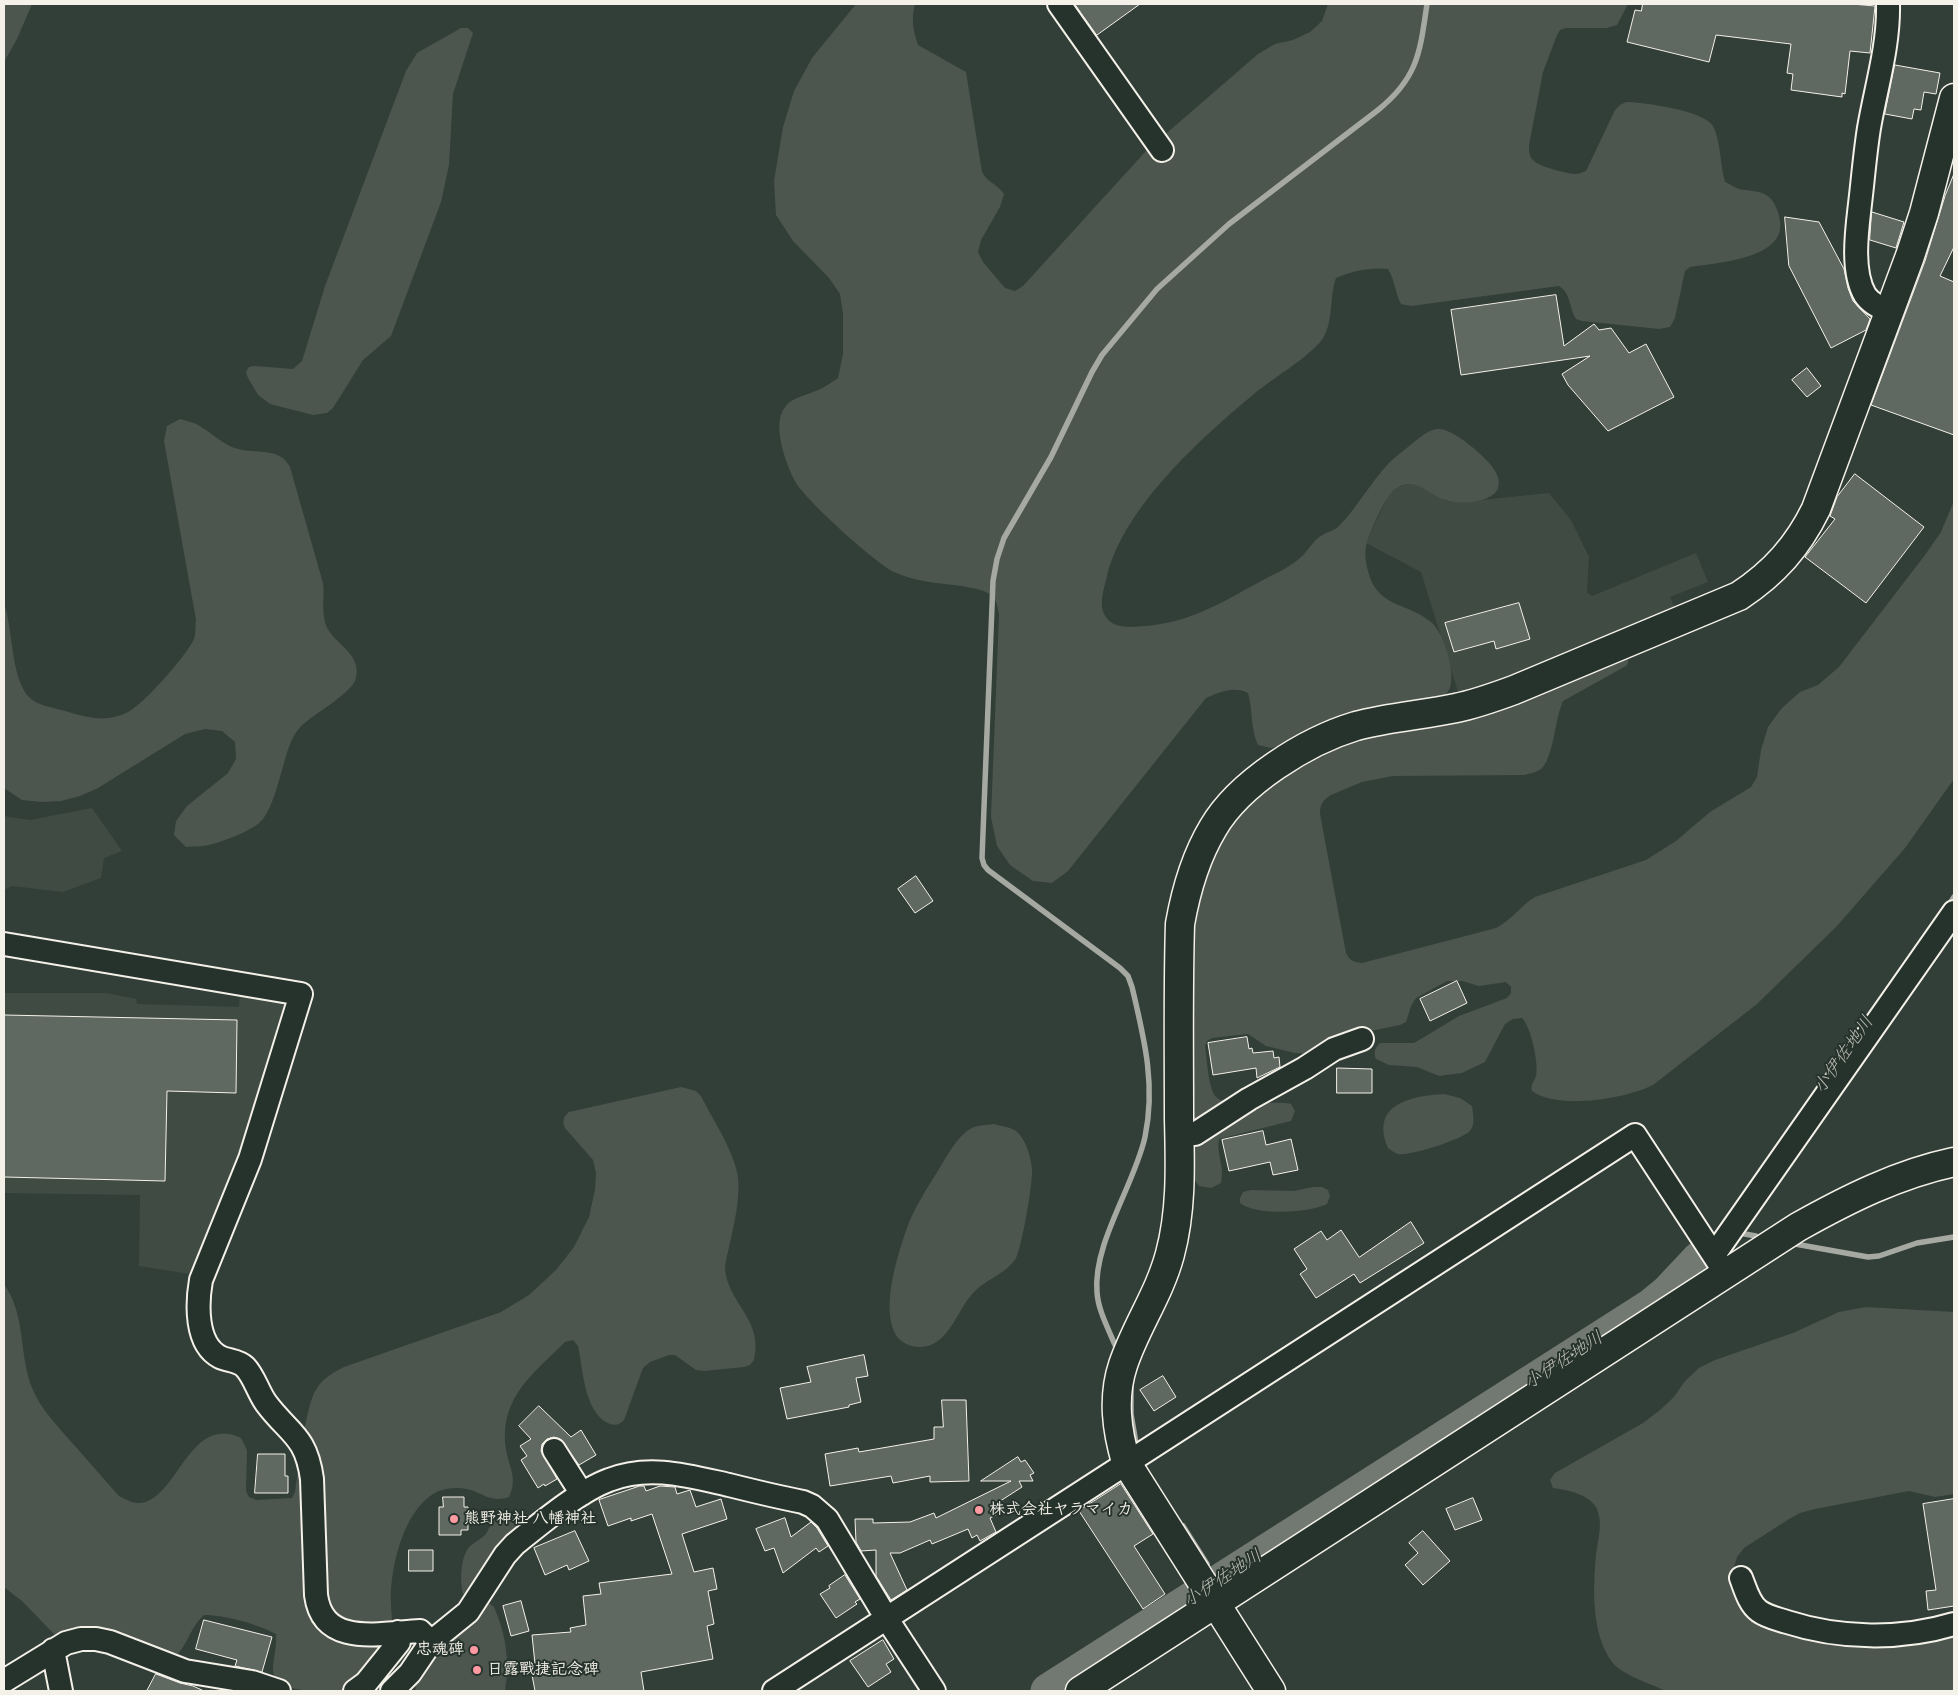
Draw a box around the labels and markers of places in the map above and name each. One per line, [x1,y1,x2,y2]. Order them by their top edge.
place label: 株式会社ヤラマイカ [989,1500,1133,1520]
marker: 株式会社ヤラマイカ [973,1504,985,1516]
place label: 熊野神社 八幡神社 [464,1509,596,1529]
marker: 熊野神社 八幡神社 [448,1513,460,1525]
place label: 忠魂碑 [416,1640,464,1660]
marker: 忠魂碑 [468,1644,480,1656]
place label: 日露戰捷記念碑 [487,1660,599,1680]
marker: 日露戰捷記念碑 [471,1664,483,1676]

